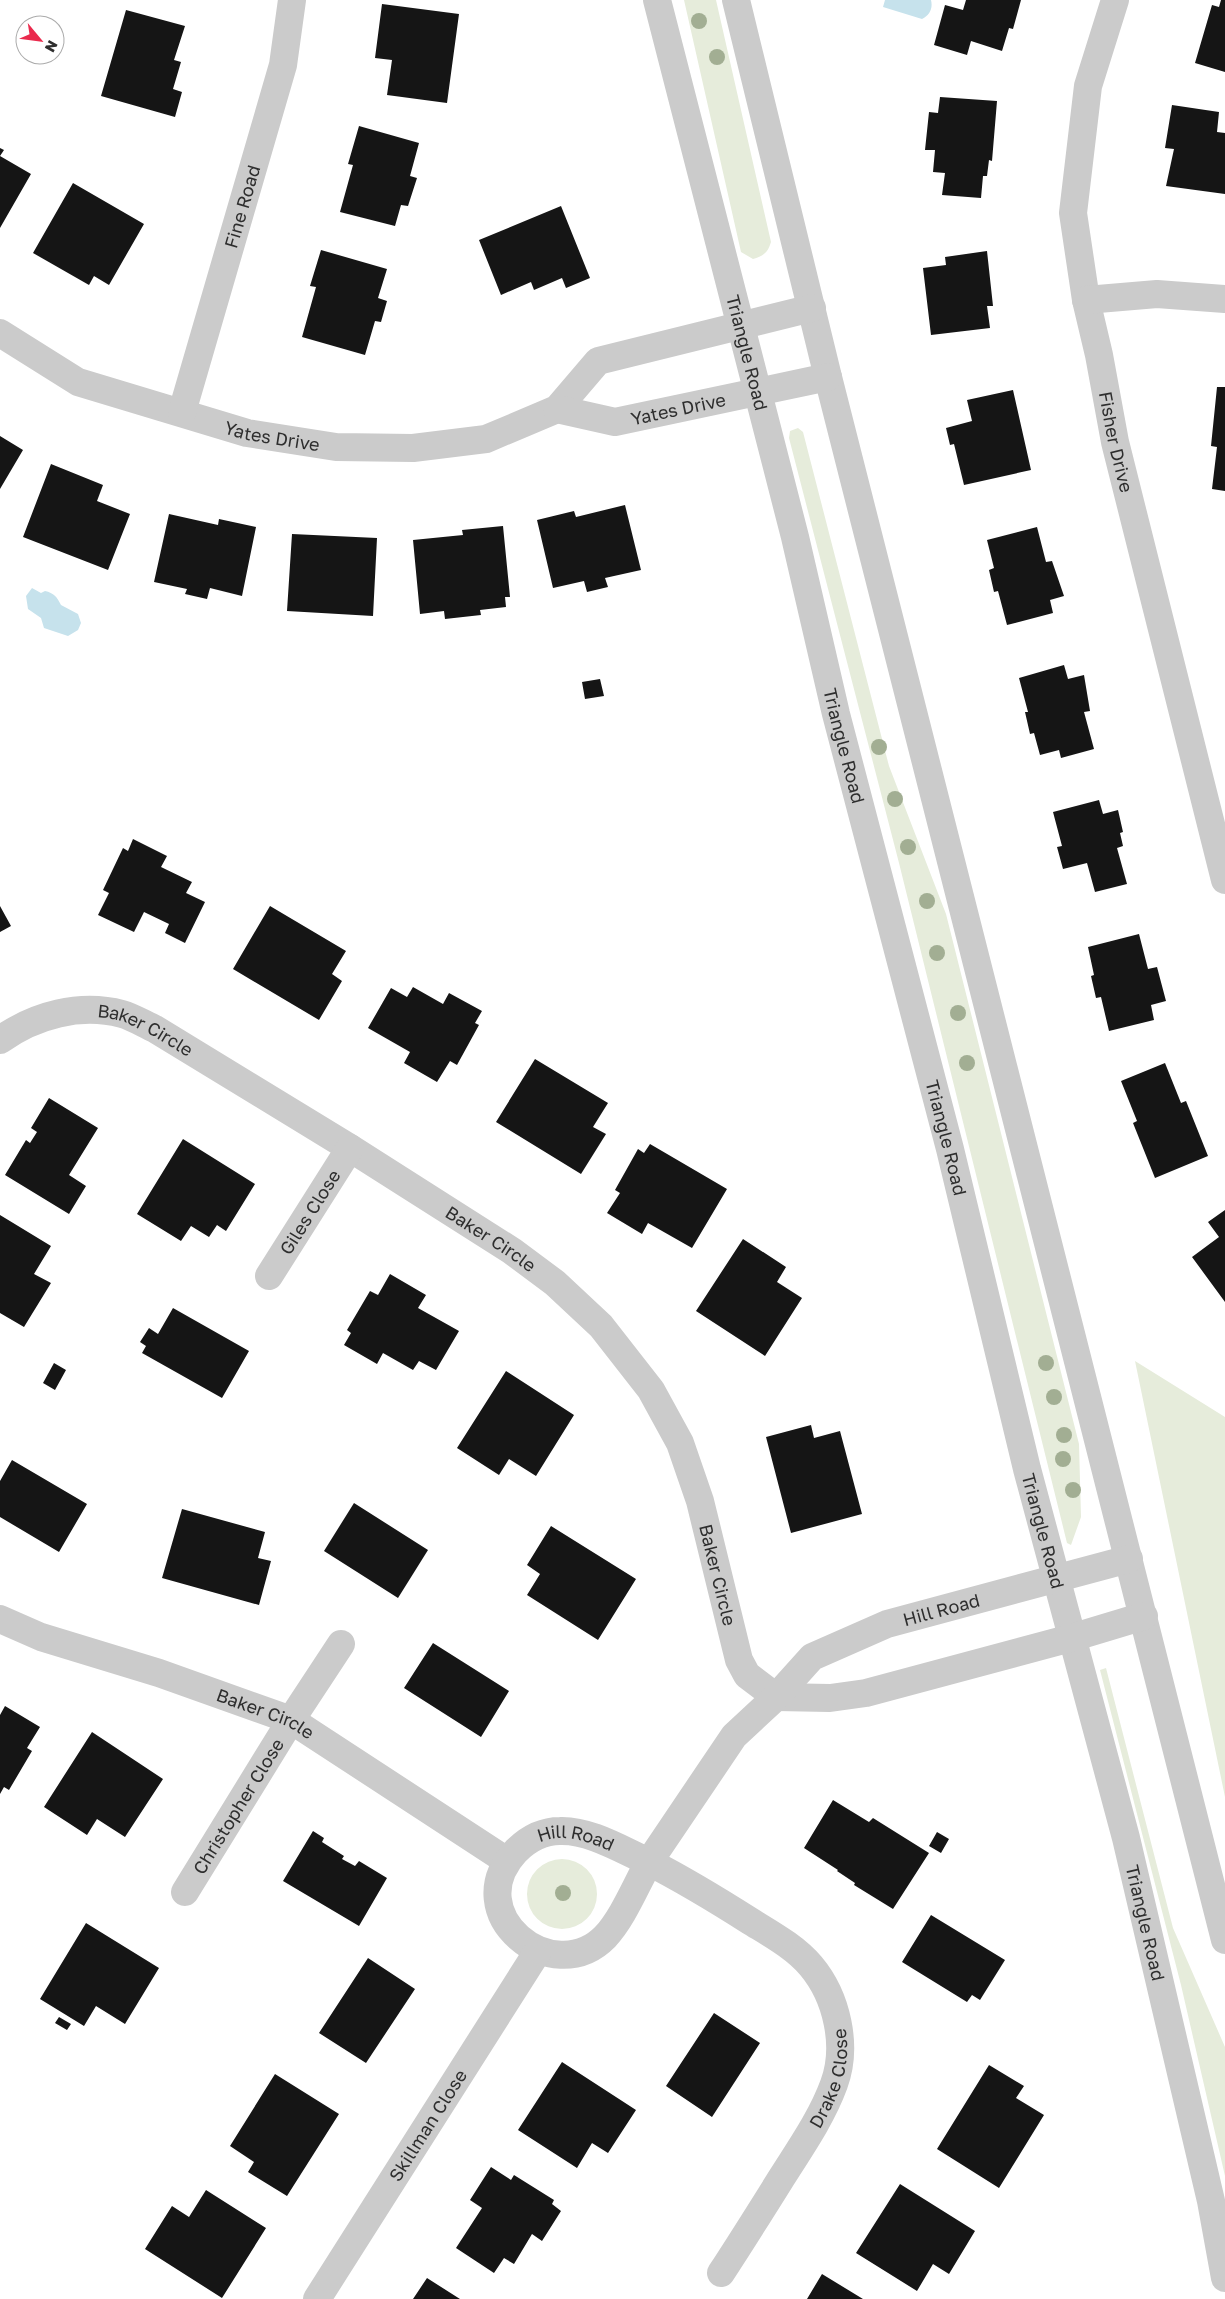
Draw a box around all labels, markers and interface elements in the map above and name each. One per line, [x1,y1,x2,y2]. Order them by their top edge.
north arrow [15,15,65,65]
text: N [42,38,62,55]
street label: Fine Road [219,162,264,251]
street label: Triangle Road [722,292,773,413]
street label: Yates Drive [629,388,728,429]
street label: Fisher Drive [1095,389,1138,495]
street label: Yates Drive [222,416,321,455]
street label: Triangle Road [819,686,870,806]
street label: Baker Circle [97,999,197,1061]
street label: Triangle Road [921,1078,972,1198]
street label: Giles Close [275,1165,345,1258]
street label: Baker Circle [442,1201,541,1276]
street label: Triangle Road [1018,1471,1070,1591]
street label: Baker Circle [695,1522,741,1628]
street label: Hill Road [900,1589,982,1630]
street label: Baker Circle [214,1683,318,1743]
street label: Christopher Close [188,1734,288,1878]
street label: Hill Road [534,1820,618,1855]
street label: Triangle Road [1122,1863,1170,1983]
street label: Drake Close [804,2027,851,2132]
street label: Skillman Close [384,2065,471,2185]

